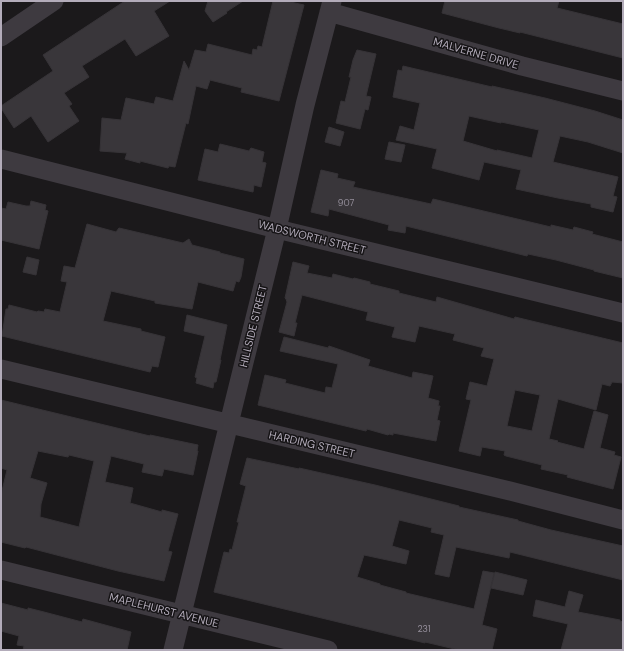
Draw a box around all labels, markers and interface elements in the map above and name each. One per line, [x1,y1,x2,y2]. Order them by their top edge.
street label: MALVERNE DRIVE [432,34,520,72]
house number: 907 [338,197,354,209]
street label: WADSWORTH STREET [257,217,367,257]
street label: HILLSIDE STREET [236,283,270,369]
street label: HARDING STREET [268,427,356,461]
street label: MAPLEHURST AVENUE [108,590,220,630]
house number: 231 [417,623,431,635]

